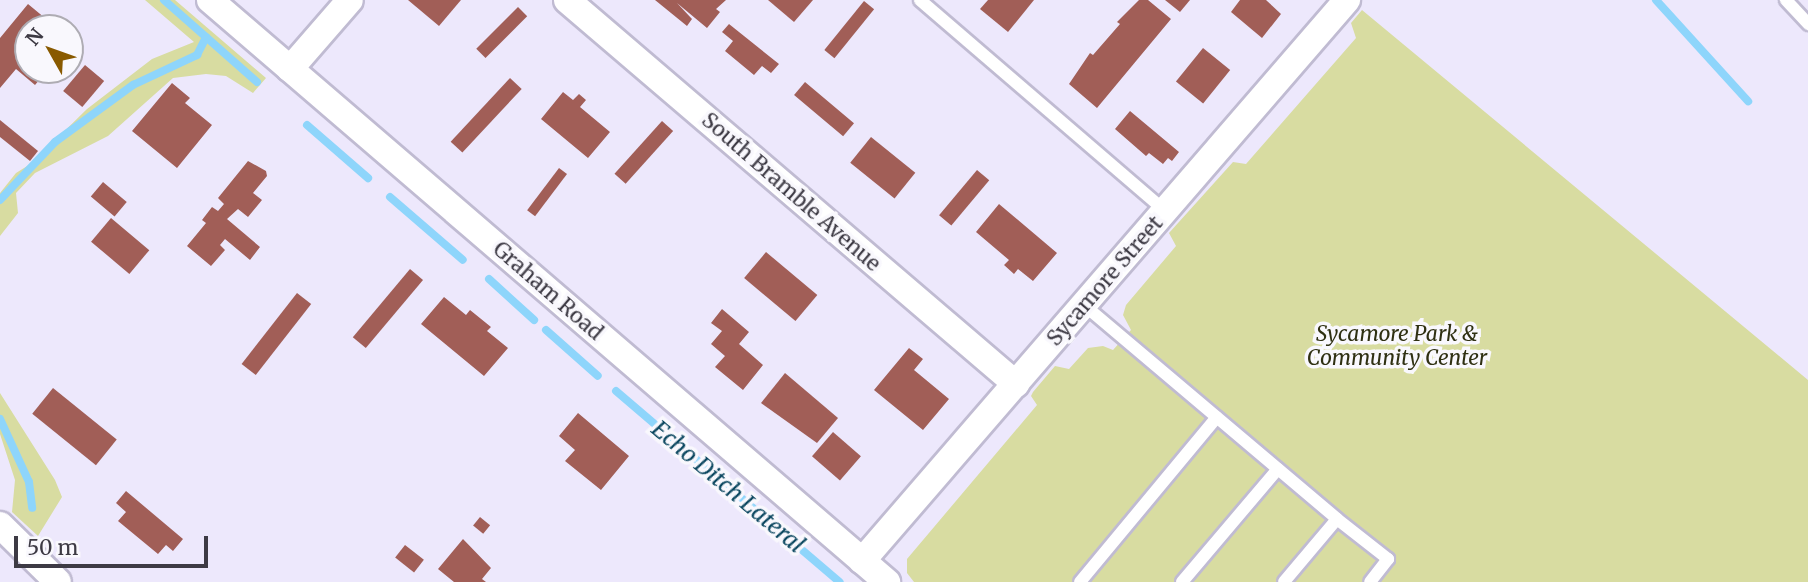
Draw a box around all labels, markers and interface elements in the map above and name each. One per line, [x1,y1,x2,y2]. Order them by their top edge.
north arrow [14,14,84,84]
text: N [20,23,48,50]
street label: South Bramble Avenue [697,108,885,276]
street label: Sycamore Street [1042,211,1168,351]
street label: Graham Road [488,236,608,346]
park label: Sycamore Park & Community Center [1307,321,1487,371]
water label: Echo Ditch Lateral [646,415,810,559]
scale bar [18,522,212,566]
text: 50 m [27,534,78,561]

